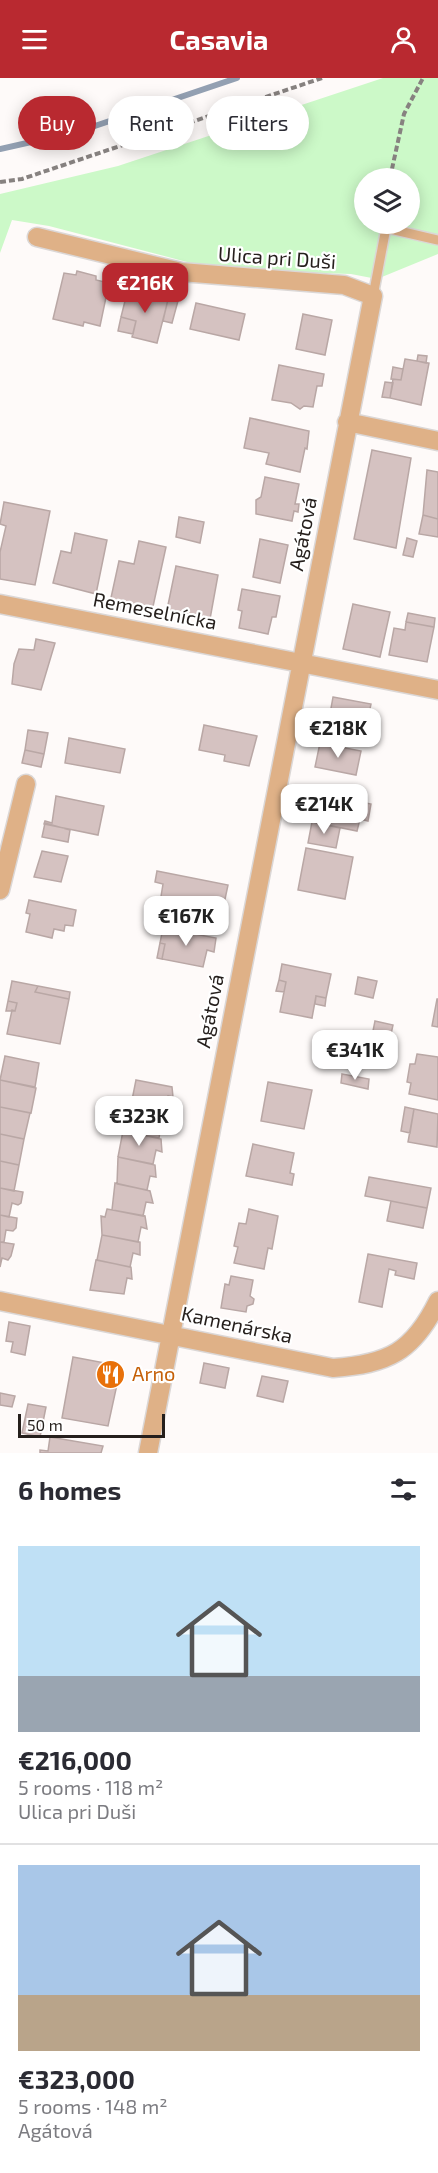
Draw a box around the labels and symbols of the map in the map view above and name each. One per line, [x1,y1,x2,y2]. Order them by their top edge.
street label: Ulica pri Duši [217,241,337,273]
pin: €216K [103,263,187,314]
street label: Agátová [283,495,321,573]
street label: Remeselnícka [91,586,219,634]
pin: €218K [296,708,380,759]
pin: €214K [282,784,366,835]
pin: €167K [144,896,228,947]
street label: Agátová [190,972,228,1050]
pin: €341K [313,1030,397,1081]
pin: €323K [97,1096,181,1147]
street label: Kamenárska [179,1301,295,1348]
restaurant icon: Arno [95,1358,127,1390]
place label: Arno [132,1361,175,1385]
scale bar [18,1411,165,1438]

